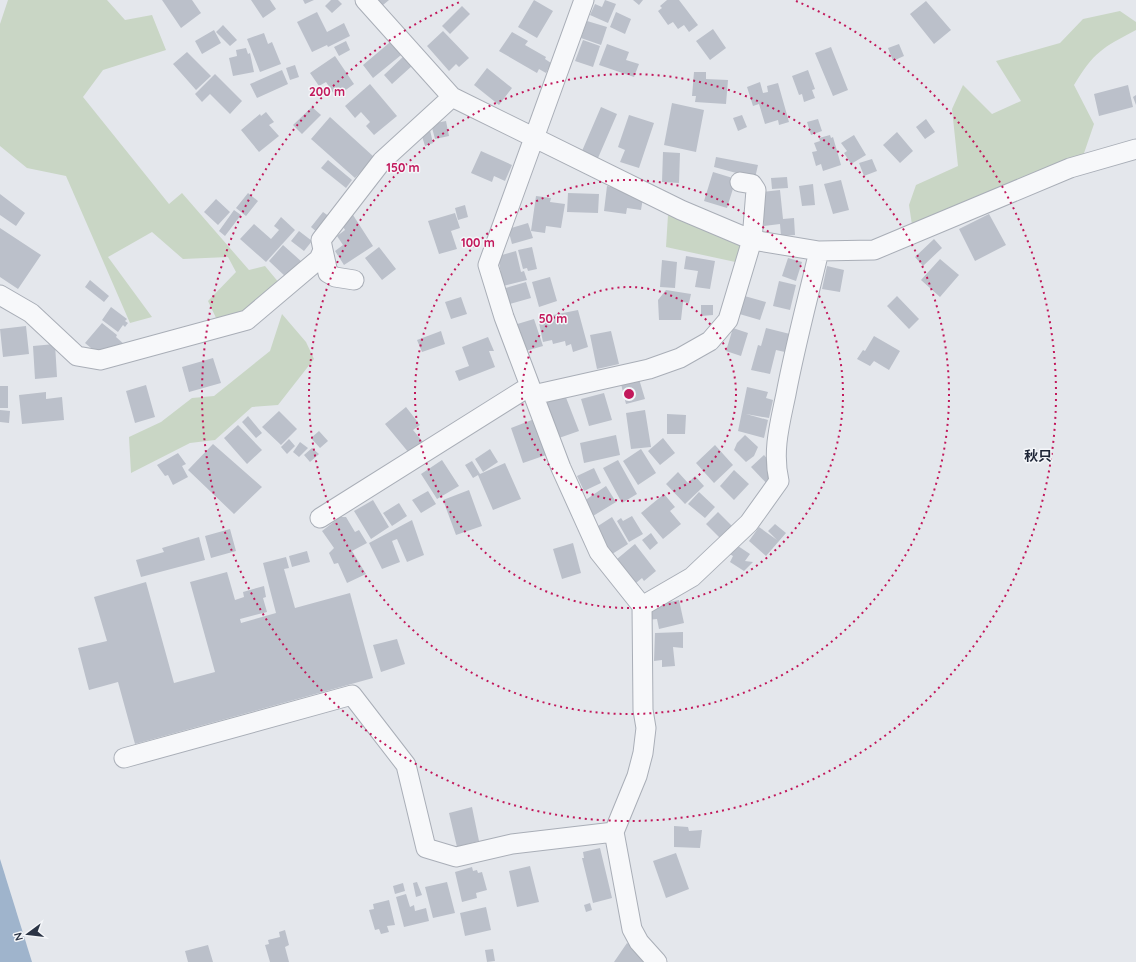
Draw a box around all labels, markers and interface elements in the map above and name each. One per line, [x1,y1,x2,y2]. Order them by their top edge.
text: 200 m [309,84,345,99]
text: 150 m [386,160,420,175]
text: 100 m [461,235,495,250]
text: 50 m [539,311,567,326]
centre of rings [622,387,636,401]
district label: 秋只 [1024,447,1052,465]
north arrow [8,914,48,954]
text: N [11,931,26,942]

